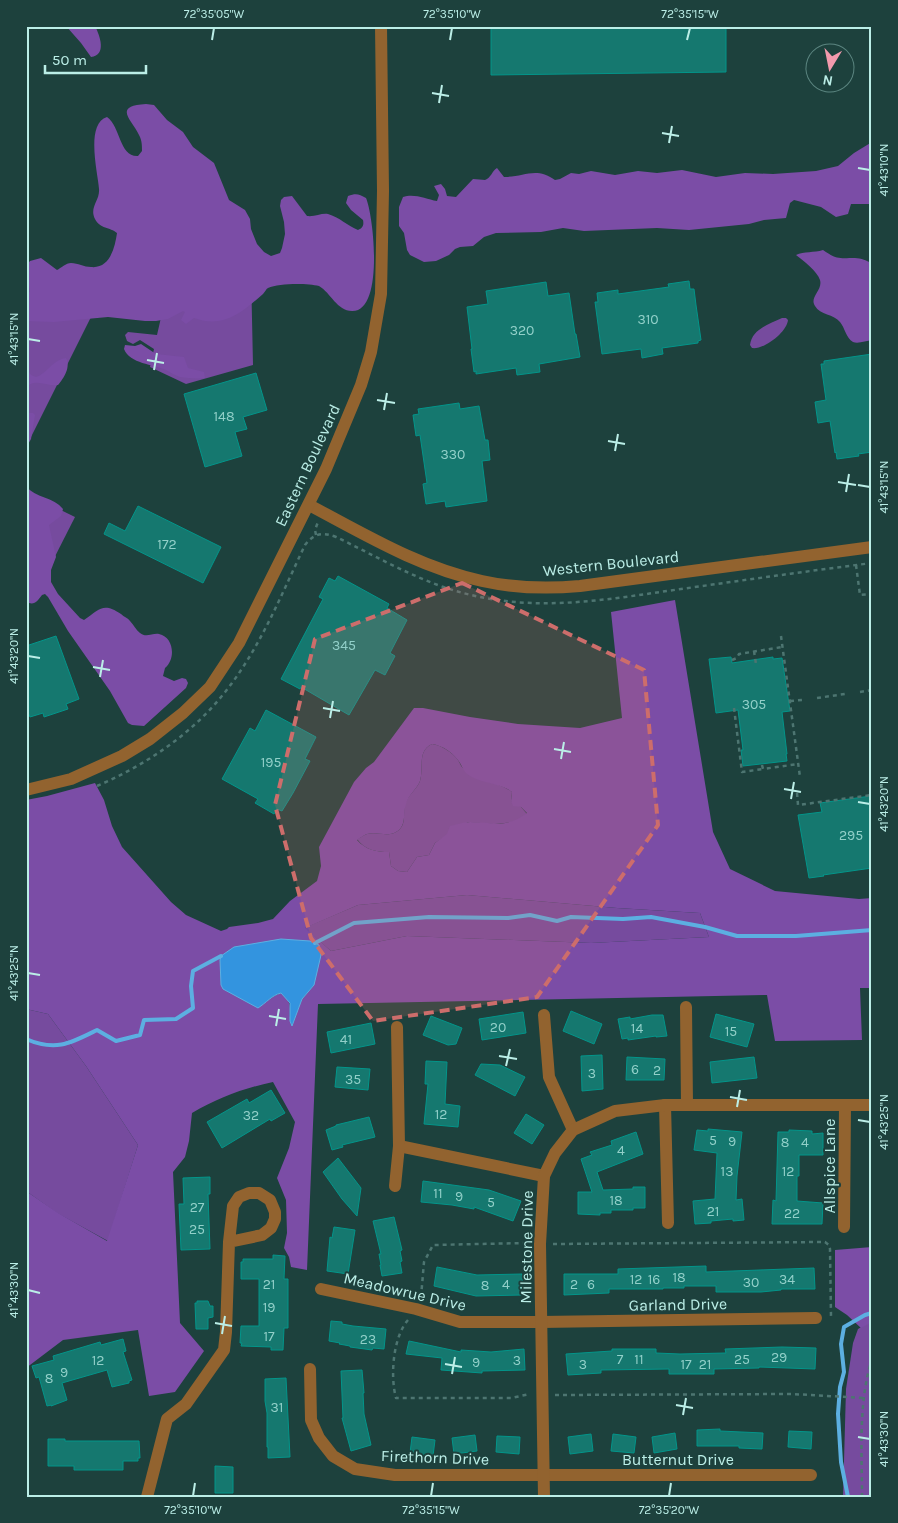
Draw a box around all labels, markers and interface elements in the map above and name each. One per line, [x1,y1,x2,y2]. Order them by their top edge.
text: 72°35'05"W [184,7,244,21]
text: 72°35'10"W [423,7,481,21]
text: 72°35'15"W [661,7,719,21]
scale bar [45,42,146,74]
north arrow [806,42,856,92]
text: 50 m [52,51,87,69]
text: N [821,71,834,90]
text: 41°43'10"N [877,143,891,197]
house number: 310 [637,311,659,328]
text: 41°43'15"N [7,313,21,365]
house number: 320 [510,322,534,339]
street label: Eastern Boulevard [271,401,344,529]
house number: 148 [213,408,235,425]
house number: 330 [441,446,465,463]
text: 41°43'15"N [877,461,891,513]
house number: 172 [157,536,177,553]
street label: Western Boulevard [542,547,680,580]
text: 41°43'20"N [7,628,21,684]
house number: 345 [332,637,356,654]
house number: 305 [742,696,766,713]
house number: 195 [261,754,281,771]
text: 41°43'20"N [877,776,891,832]
house number: 295 [839,827,863,844]
text: 41°43'25"N [7,945,21,1001]
house number: 20 [490,1019,506,1036]
house number: 14 [631,1020,643,1037]
house number: 15 [725,1023,737,1040]
house number: 41 [340,1031,352,1048]
house number: 6 [631,1061,639,1078]
house number: 2 [653,1062,661,1079]
house number: 3 [588,1065,596,1082]
house number: 35 [345,1071,361,1088]
text: 41°43'25"N [877,1094,891,1150]
house number: 12 [435,1106,447,1123]
house number: 32 [243,1107,259,1124]
street label: Allspice Lane [820,1118,839,1214]
house number: 5 [709,1132,717,1149]
house number: 9 [728,1133,736,1150]
house number: 8 [781,1134,789,1151]
house number: 4 [801,1134,809,1151]
house number: 4 [617,1142,625,1159]
house number: 13 [721,1163,733,1180]
house number: 12 [782,1163,794,1180]
house number: 11 [433,1185,443,1202]
house number: 9 [455,1188,463,1205]
street label: Milestone Drive [516,1190,537,1304]
house number: 18 [609,1192,623,1209]
house number: 5 [487,1194,495,1211]
house number: 27 [190,1199,205,1216]
house number: 21 [707,1203,719,1220]
house number: 22 [784,1205,800,1222]
house number: 25 [189,1221,205,1238]
text: 41°43'30"N [7,1262,21,1318]
street label: Meadowrue Drive [342,1268,468,1315]
house number: 18 [672,1269,686,1286]
house number: 12 [630,1271,642,1288]
house number: 16 [648,1271,660,1288]
house number: 34 [779,1271,795,1288]
house number: 30 [743,1274,759,1291]
house number: 21 [263,1276,275,1293]
house number: 4 [502,1276,510,1293]
house number: 2 [570,1276,578,1293]
house number: 6 [587,1276,595,1293]
house number: 8 [481,1277,489,1294]
street label: Garland Drive [629,1294,727,1315]
house number: 19 [263,1299,275,1316]
house number: 17 [263,1328,275,1345]
house number: 23 [360,1331,376,1348]
house number: 29 [771,1349,787,1366]
house number: 7 [617,1351,624,1368]
house number: 11 [634,1351,644,1368]
house number: 25 [734,1351,750,1368]
house number: 12 [92,1352,104,1369]
house number: 3 [513,1352,521,1369]
house number: 9 [472,1354,480,1371]
house number: 3 [579,1356,587,1373]
house number: 17 [680,1356,692,1373]
house number: 21 [699,1356,711,1373]
house number: 9 [60,1364,68,1381]
house number: 8 [45,1370,53,1387]
house number: 31 [271,1399,283,1416]
text: 41°43'30"N [877,1411,891,1467]
street label: Firethorn Drive [381,1446,489,1469]
street label: Butternut Drive [622,1450,734,1469]
text: 72°35'10"W [164,1503,222,1517]
text: 72°35'15"W [402,1503,460,1517]
text: 72°35'20"W [639,1503,700,1517]

